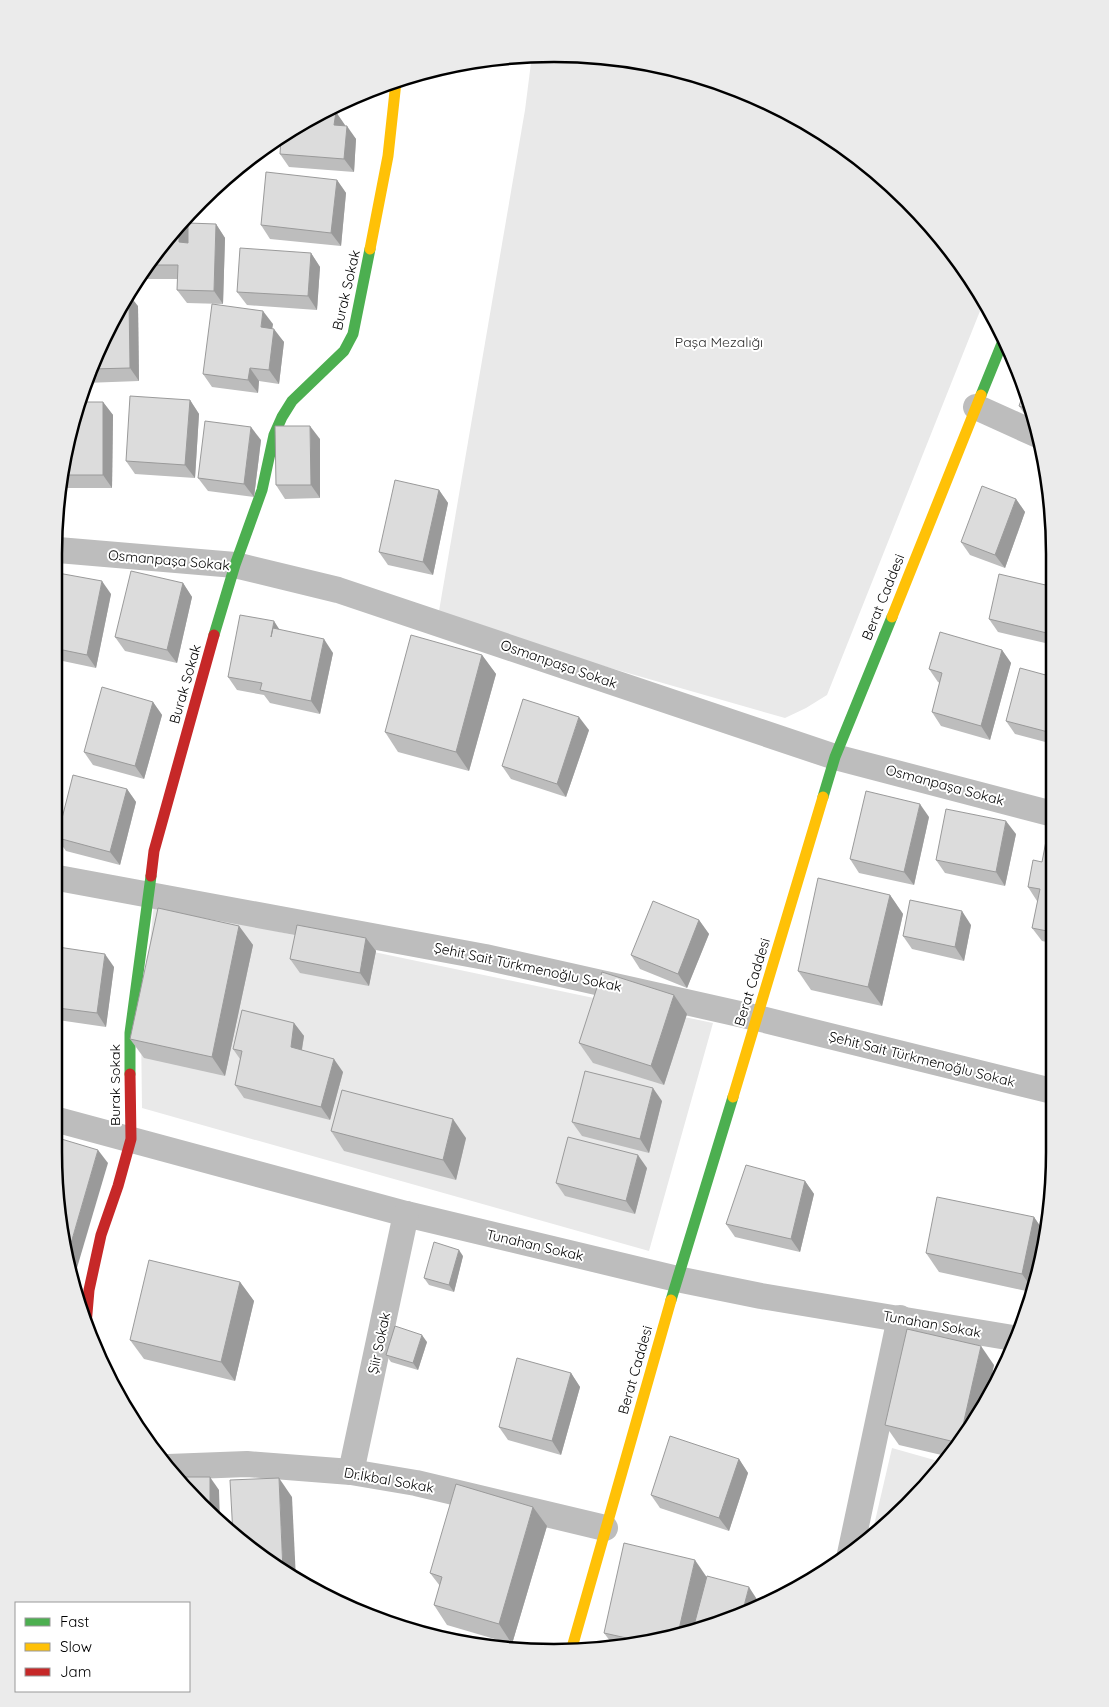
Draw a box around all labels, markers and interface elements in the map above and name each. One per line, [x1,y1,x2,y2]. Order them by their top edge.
street label: Burak Sokak [328,248,364,332]
park label: Paşa Mezalığı [675,333,763,351]
street label: Osmanpaşa Sokak [107,546,231,574]
street label: Berat Caddesi [858,551,908,643]
street label: Osmanpaşa Sokak [498,636,620,692]
street label: Burak Sokak [165,642,205,726]
street label: Osmanpaşa Sokak [884,760,1006,810]
street label: Berat Caddesi [730,936,774,1028]
street label: Şehit Sait Türkmenoğlu Sokak [432,938,624,996]
street label: Şehit Sait Türkmenoğlu Sokak [827,1027,1017,1091]
street label: Burak Sokak [106,1044,124,1126]
street label: Tunahan Sokak [485,1225,585,1265]
street label: Tunahan Sokak [881,1307,983,1341]
street label: Şiir Sokak [364,1310,394,1376]
street label: Berat Caddesi [614,1324,656,1416]
street label: Dr.İkbal Sokak [343,1463,435,1497]
legend [15,1602,190,1692]
text: Fast [60,1612,89,1631]
text: Slow [60,1637,92,1656]
text: Jam [60,1662,91,1681]

